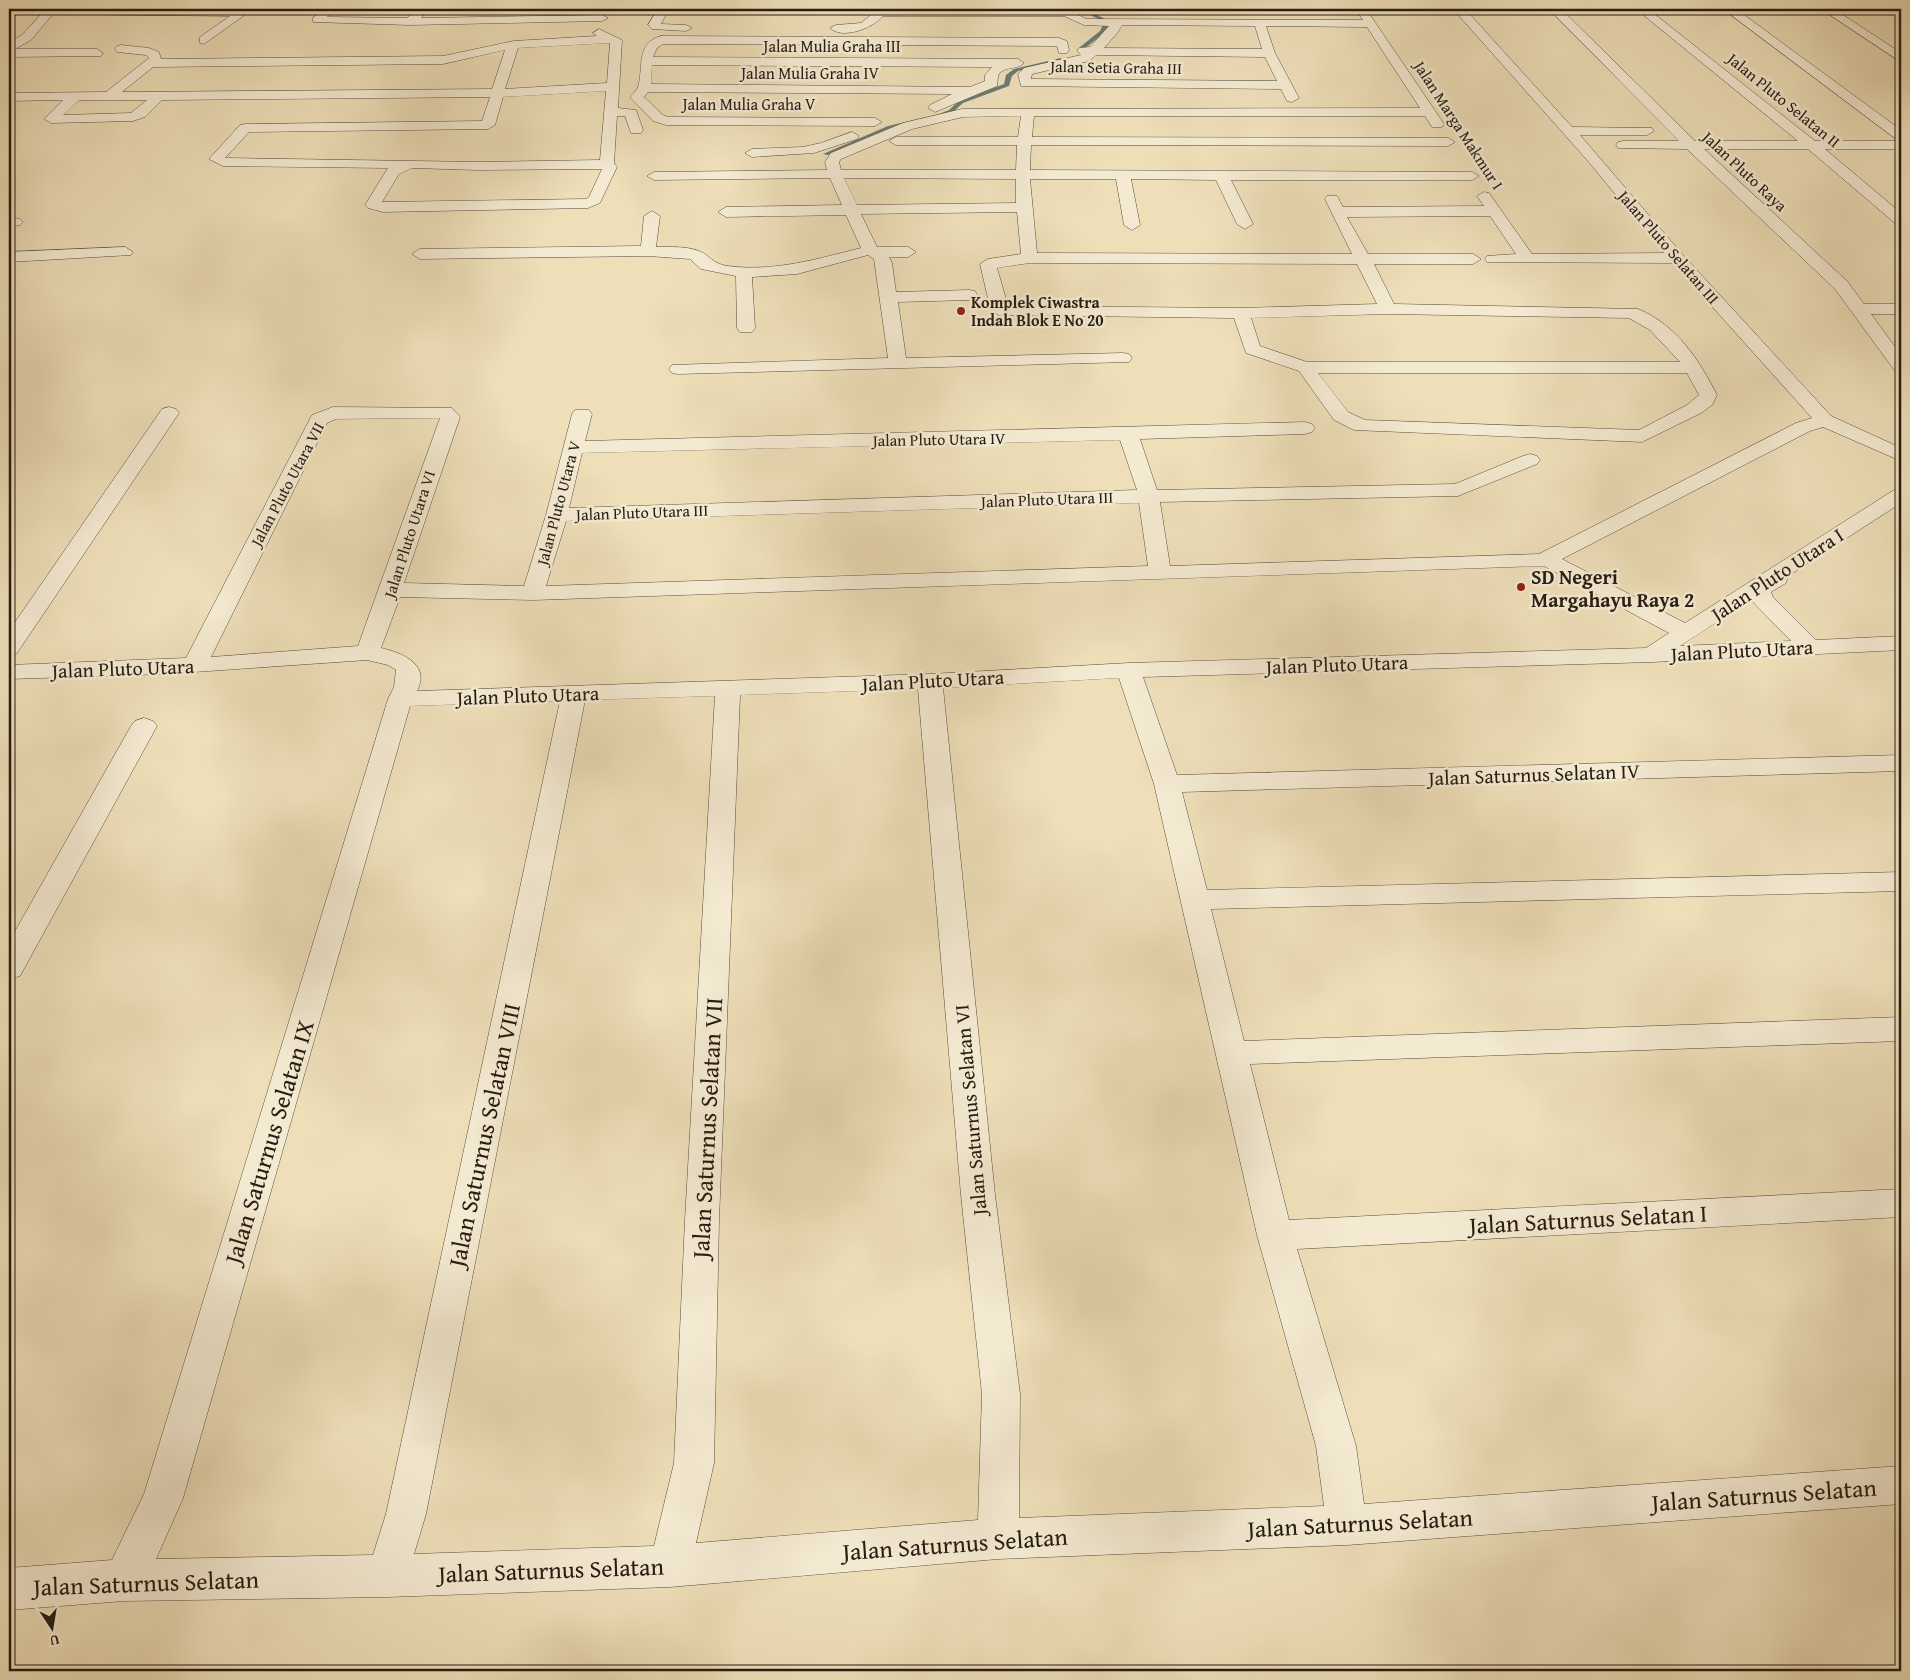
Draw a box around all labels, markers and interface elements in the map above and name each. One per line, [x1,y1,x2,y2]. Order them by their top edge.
street label: Jalan Mulia Graha III [761,34,901,58]
street label: Jalan Pluto Selatan II [1721,46,1846,153]
street label: Jalan Setia Graha III [1048,54,1182,80]
street label: Jalan Marga Makmur I [1407,54,1510,194]
street label: Jalan Mulia Graha IV [739,61,879,85]
street label: Jalan Mulia Graha V [681,92,816,116]
street label: Jalan Pluto Raya [1696,124,1793,217]
street label: Jalan Pluto Selatan III [1611,183,1725,309]
place label: Komplek Ciwastra Indah Blok E No 20 [971,290,1104,332]
marker: Komplek Ciwastra Indah Blok E No 20 [955,305,967,317]
street label: Jalan Pluto Utara VII [243,417,330,552]
street label: Jalan Pluto Utara IV [870,426,1006,452]
street label: Jalan Pluto Utara V [529,438,586,570]
street label: Jalan Pluto Utara VI [376,467,441,603]
street label: Jalan Pluto Utara III [978,485,1114,513]
street label: Jalan Pluto Utara III [573,498,709,526]
street label: Jalan Pluto Utara I [1702,520,1849,629]
place label: SD Negeri Margahayu Raya 2 [1531,562,1694,614]
marker: SD Negeri Margahayu Raya 2 [1515,581,1527,593]
street label: Jalan Pluto Utara [1667,632,1814,668]
street label: Jalan Pluto Utara [1262,647,1409,681]
street label: Jalan Pluto Utara [48,651,195,685]
street label: Jalan Pluto Utara [858,662,1005,698]
street label: Jalan Pluto Utara [453,678,600,712]
street label: Jalan Saturnus Selatan IV [1425,756,1640,792]
street label: Jalan Saturnus Selatan VII [683,996,731,1263]
street label: Jalan Saturnus Selatan VIII [438,1000,529,1273]
street label: Jalan Saturnus Selatan VI [946,1003,994,1220]
street label: Jalan Saturnus Selatan IX [214,1016,323,1271]
street label: Jalan Saturnus Selatan I [1465,1195,1708,1243]
street label: Jalan Saturnus Selatan [1647,1470,1878,1521]
street label: Jalan Saturnus Selatan [1243,1500,1474,1547]
street label: Jalan Saturnus Selatan [838,1519,1069,1570]
street label: Jalan Saturnus Selatan [435,1549,665,1592]
street label: Jalan Saturnus Selatan [30,1562,260,1605]
north arrow [28,1602,78,1652]
text: U [47,1630,61,1652]

